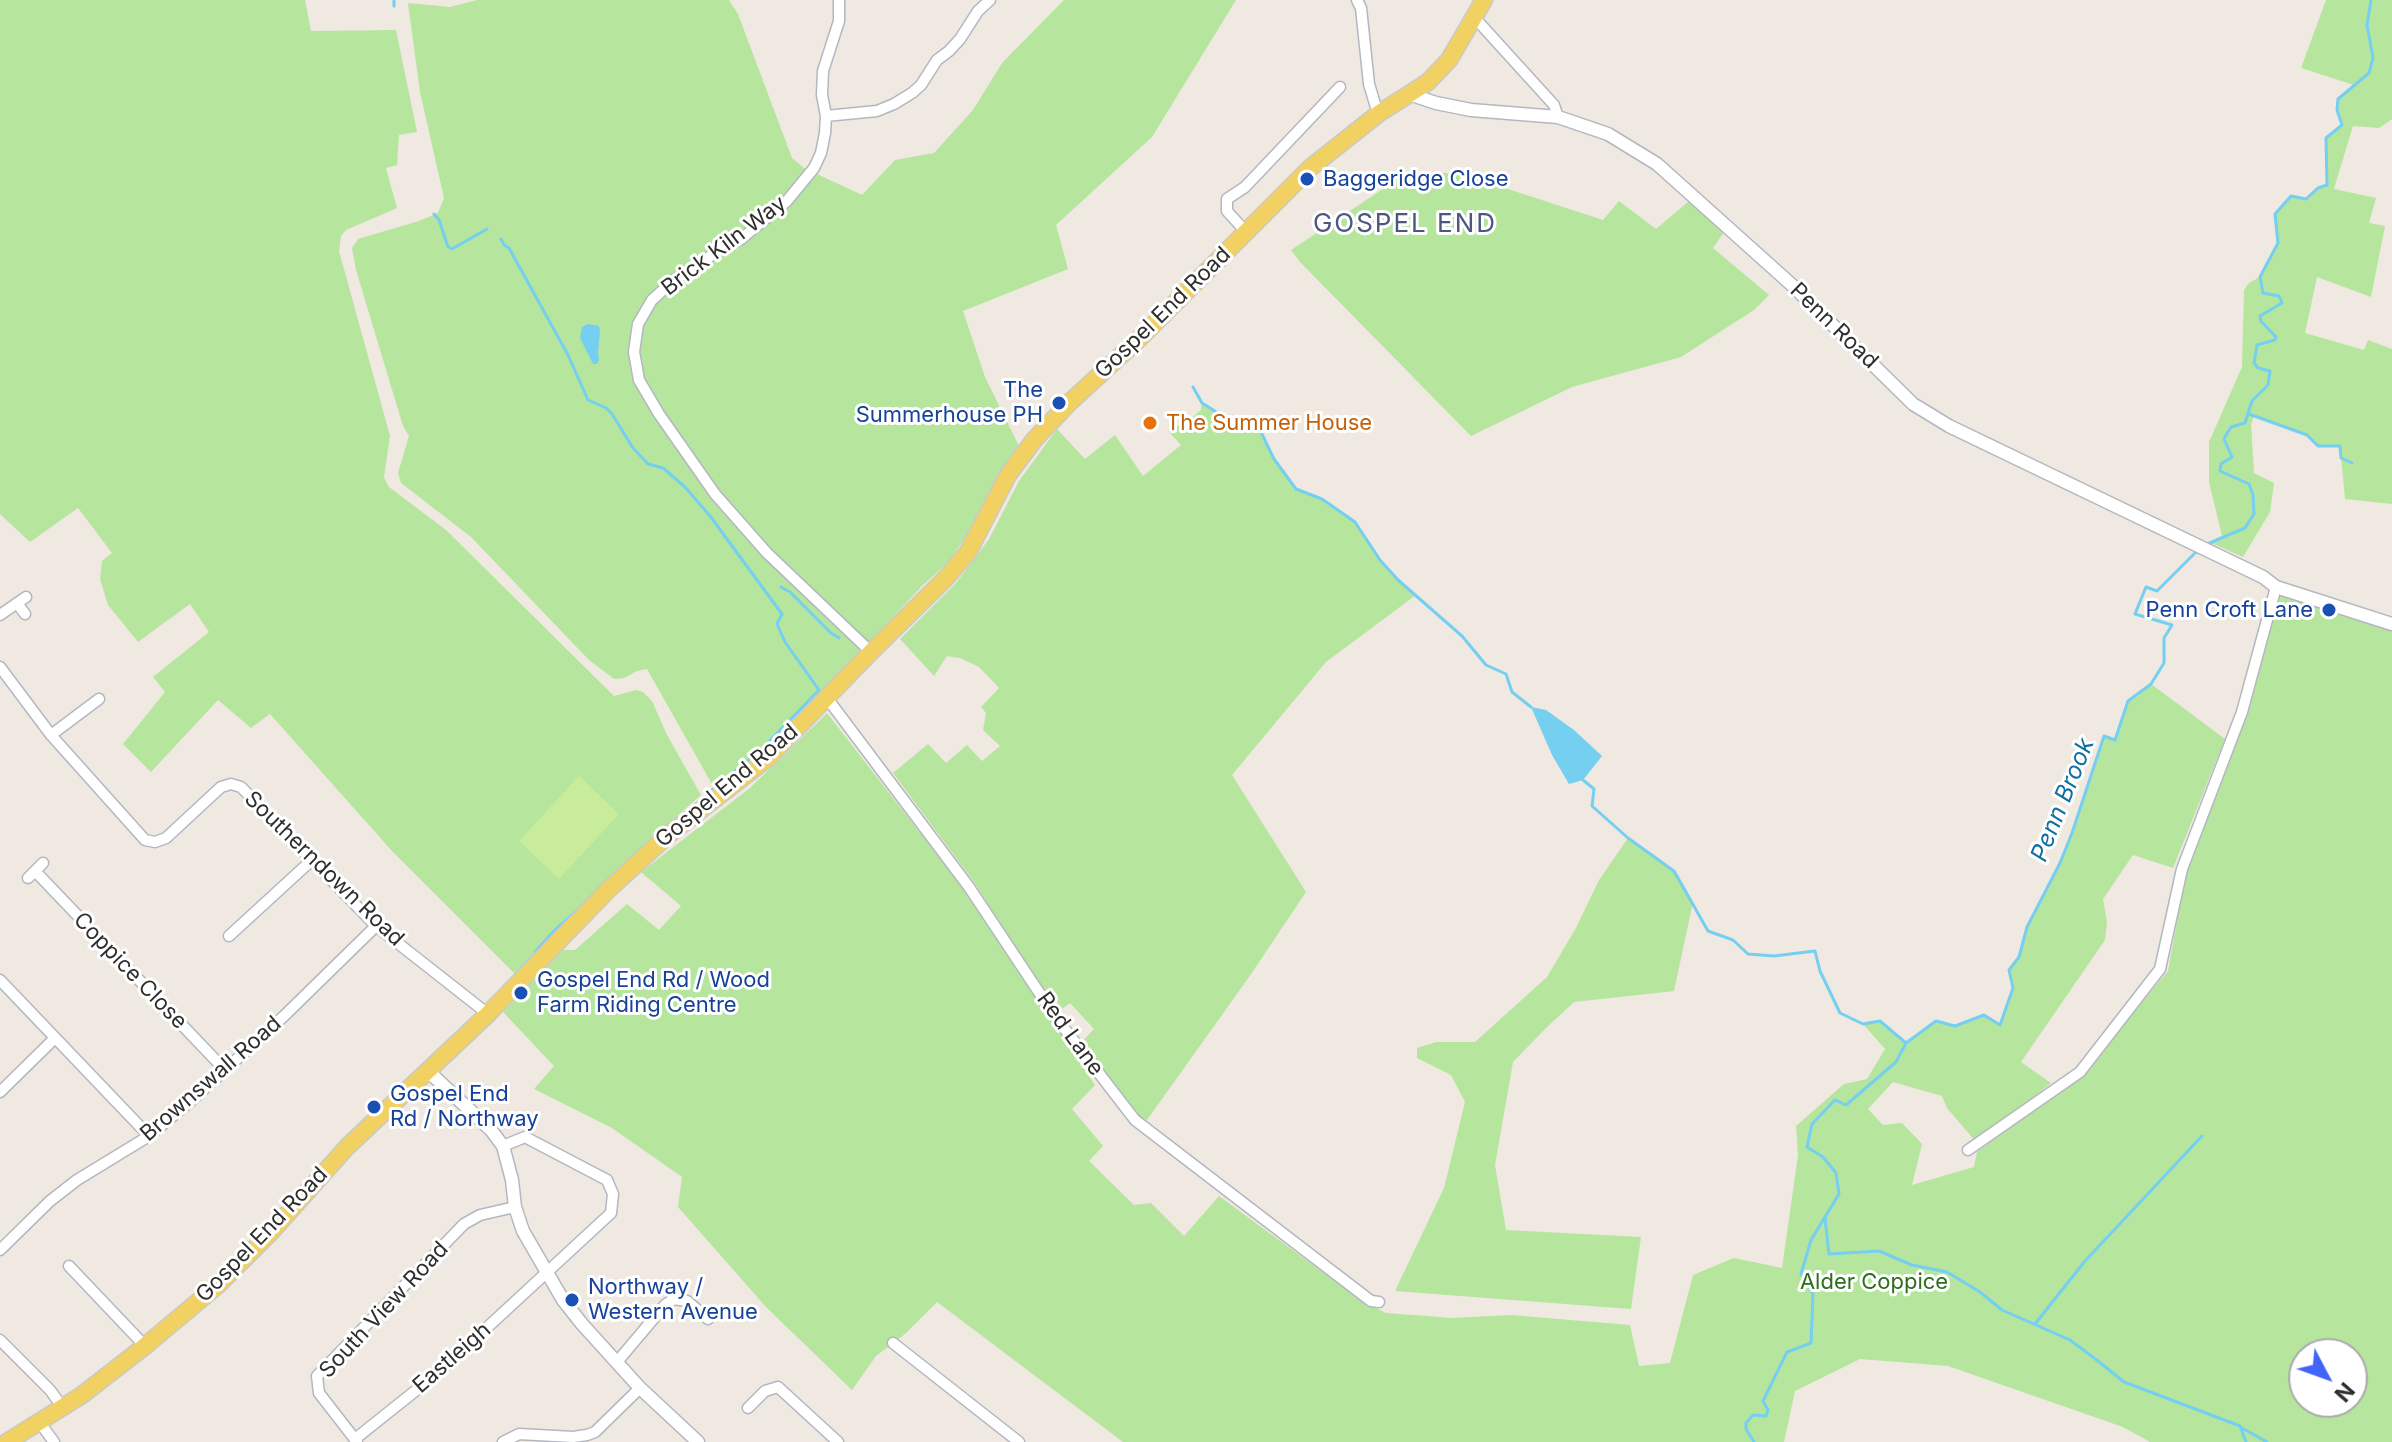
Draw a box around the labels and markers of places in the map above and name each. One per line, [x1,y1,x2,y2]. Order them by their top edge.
place label: Baggeridge Close [1323,166,1509,192]
marker: Baggeridge Close [1298,170,1316,188]
place label: The Summerhouse PH [856,377,1043,428]
marker: The Summerhouse PH [1050,394,1068,412]
place label: The Summer House [1166,410,1372,436]
marker: The Summer House [1141,414,1159,432]
place label: Penn Croft Lane [2145,597,2313,623]
marker: Penn Croft Lane [2320,601,2338,619]
place label: Gospel End Rd / Wood Farm Riding Centre [537,967,770,1018]
marker: Gospel End Rd / Wood Farm Riding Centre [512,984,530,1002]
place label: Gospel End Rd / Northway [390,1081,539,1132]
marker: Gospel End Rd / Northway [365,1098,383,1116]
place label: Northway / Western Avenue [588,1274,758,1326]
marker: Northway / Western Avenue [563,1291,581,1309]

